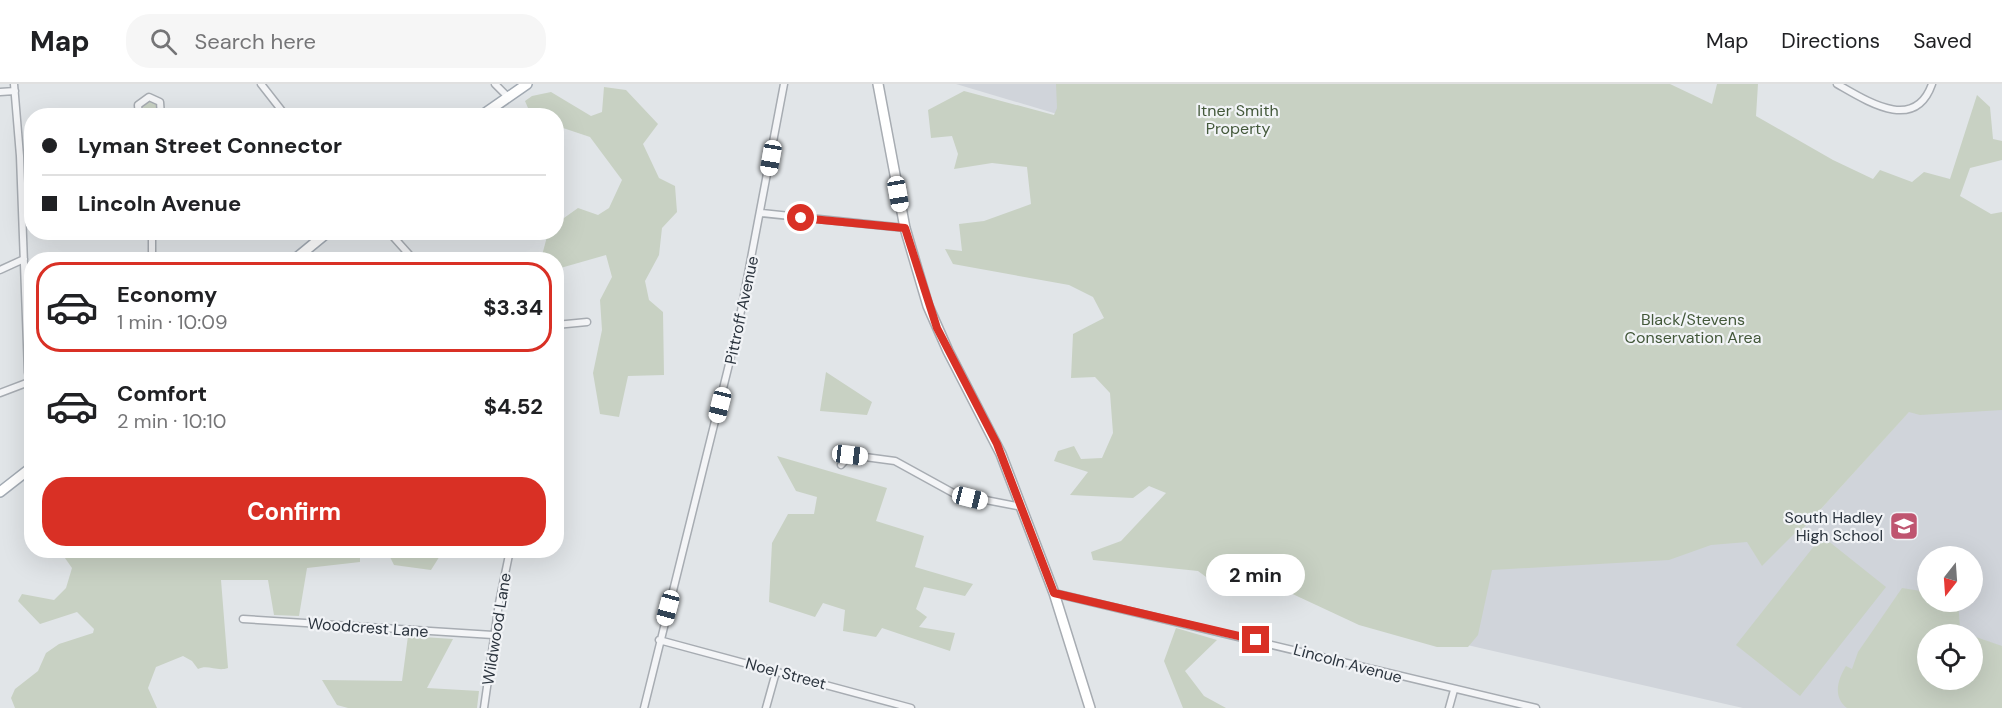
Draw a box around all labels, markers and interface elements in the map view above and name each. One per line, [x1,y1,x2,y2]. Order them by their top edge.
search box [126,14,546,68]
text: Map [30,23,90,60]
icon: search [147,25,180,58]
text: Search here [195,27,316,56]
text: Map [1706,27,1748,55]
text: Directions [1781,27,1880,55]
text: Saved [1913,27,1972,55]
park label: Itner Smith Property [1197,100,1279,139]
text: Lyman Street Connector [78,131,342,160]
car [759,139,783,177]
car [886,175,910,213]
text: Lincoln Avenue [78,189,241,218]
route start [787,204,814,231]
street label: Pittroff Avenue [720,254,763,366]
icon: car [45,280,99,334]
text: Economy [117,280,217,309]
text: $3.34 [483,293,543,322]
text: 1 min · 10:09 [117,309,227,335]
park label: Black/Stevens Conservation Area [1625,309,1761,348]
icon: car [45,379,99,433]
text: Comfort [117,379,207,408]
car [707,385,733,425]
text: $4.52 [484,392,543,421]
text: 2 min · 10:10 [117,408,226,434]
car [831,444,869,466]
button: Confirm [42,477,546,546]
car [950,485,990,511]
place label: South Hadley High School [1784,507,1883,546]
school or university icon: South Hadley High School [1888,510,1920,542]
north arrow [1917,546,1983,612]
map controls [1917,546,1983,690]
callout: 2 min [1206,553,1306,595]
text: 2 min [1229,562,1282,588]
street label: Wildwood Lane [477,571,516,687]
car [655,588,681,628]
street label: Woodcrest Lane [307,613,429,642]
button: locate [1917,624,1983,690]
route end [1242,626,1269,653]
street label: Lincoln Avenue [1291,639,1404,688]
street label: Noel Street [743,653,829,694]

